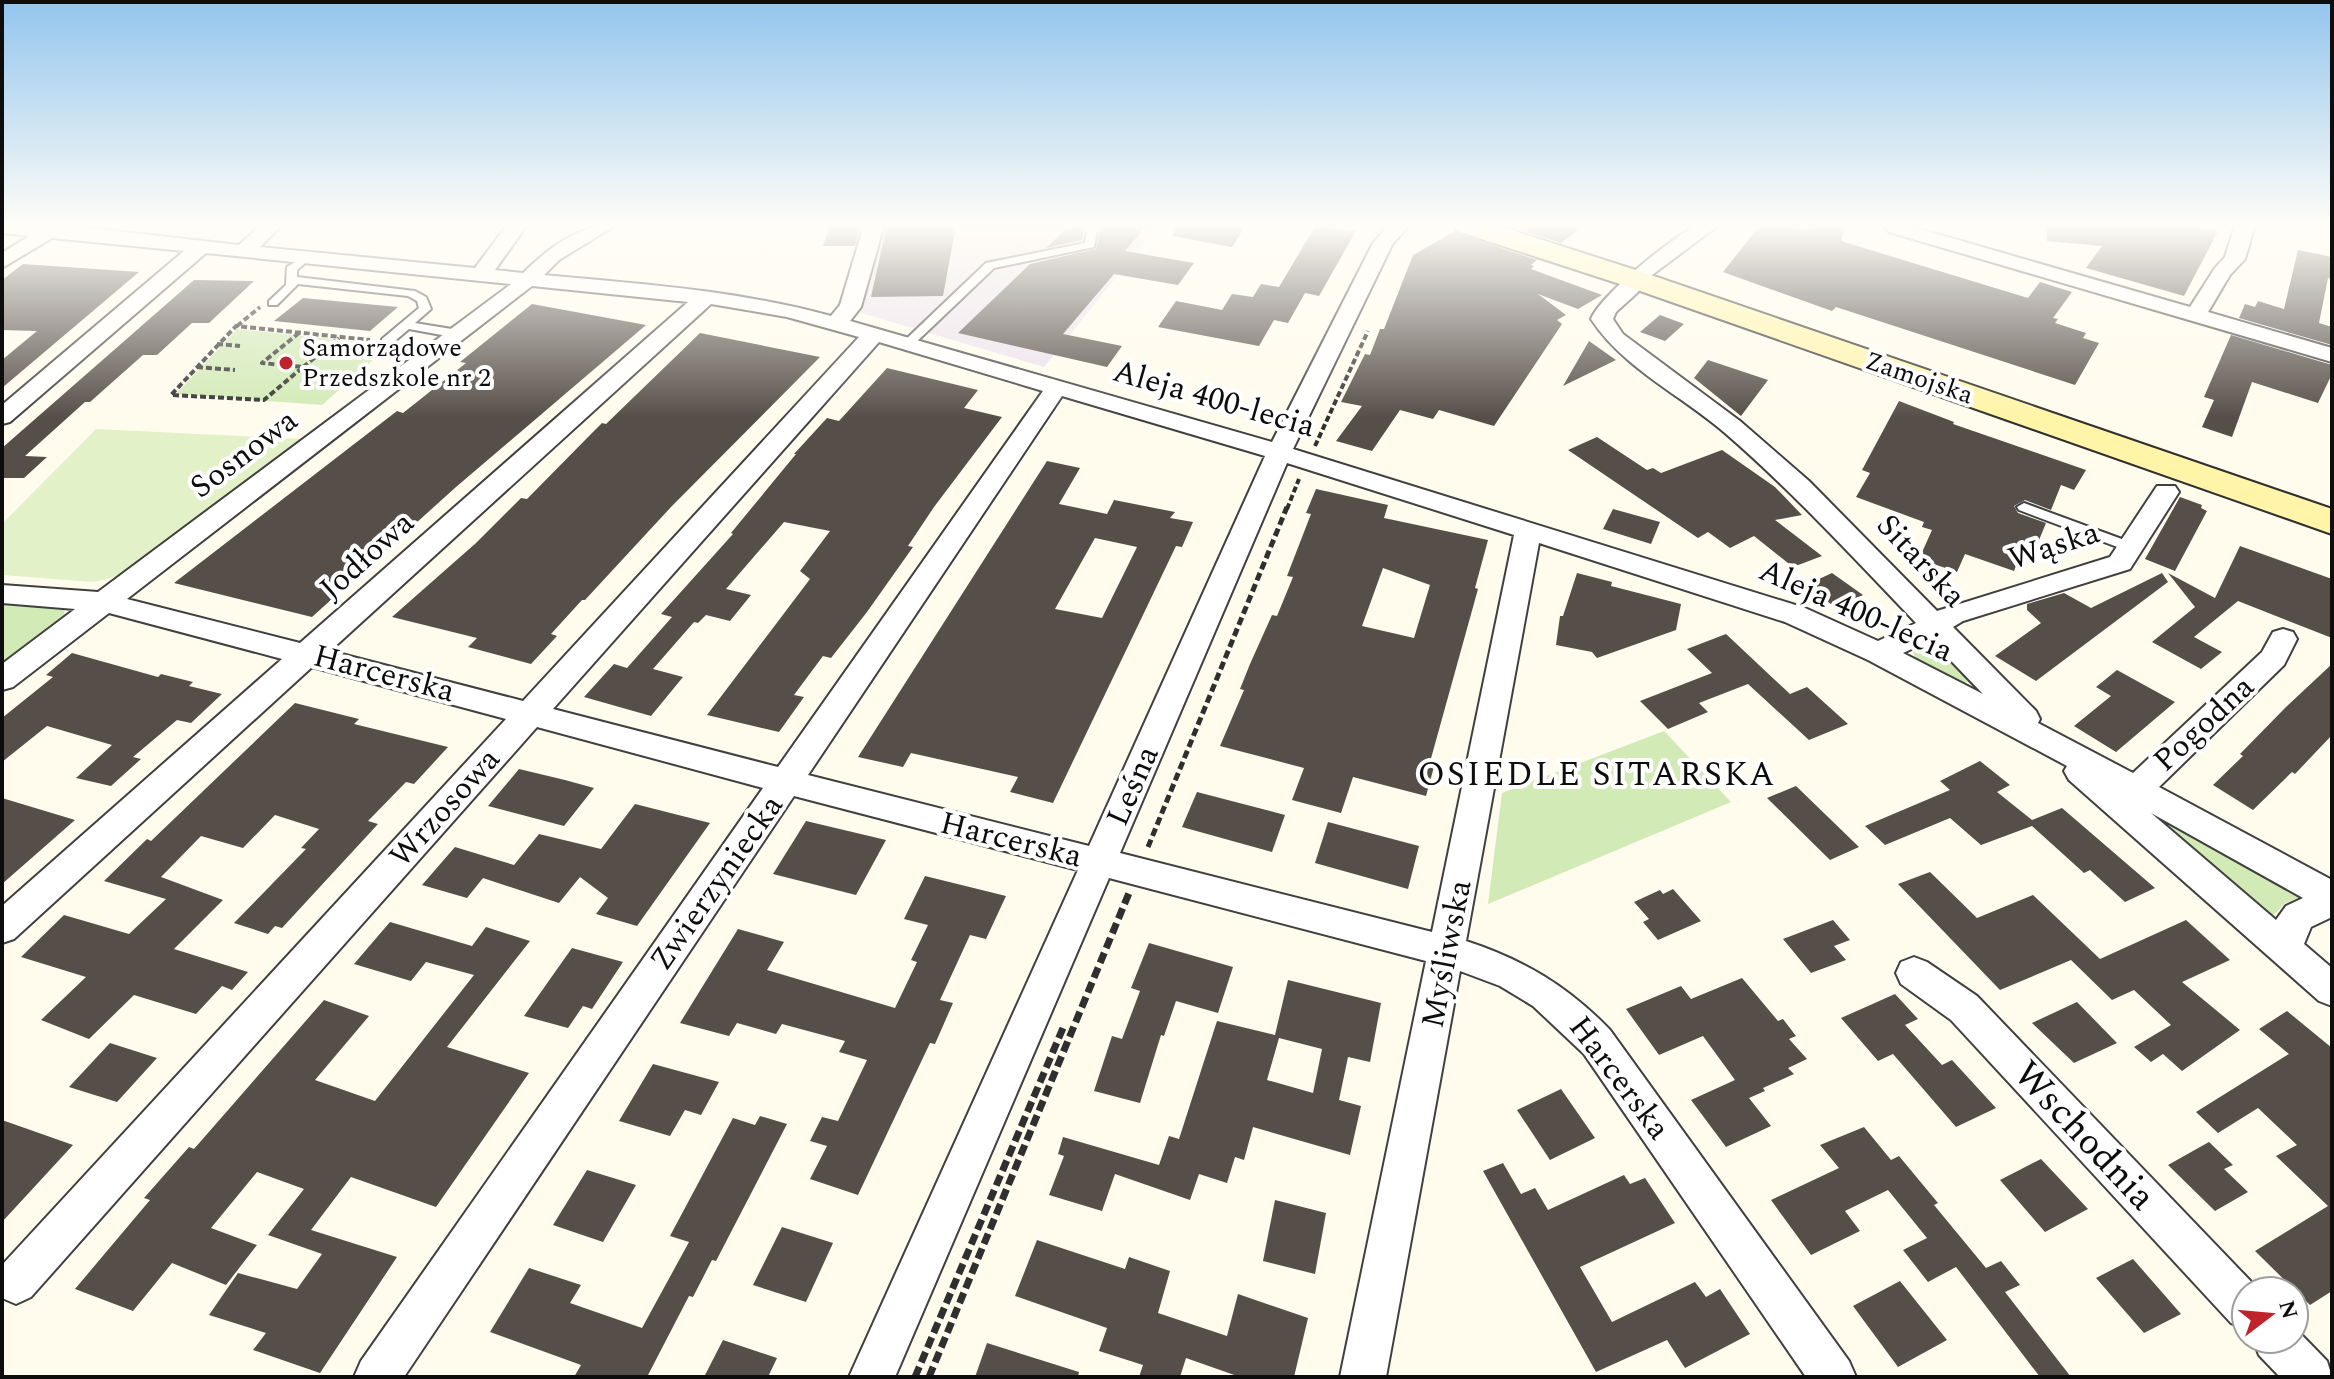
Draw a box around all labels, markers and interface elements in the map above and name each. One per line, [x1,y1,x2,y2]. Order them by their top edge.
place label: Samorządowe Przedszkole nr 2 [302,328,491,398]
street label: Zamojska [1859,341,1979,415]
street label: Aleja 400-lecia [1107,347,1321,451]
marker: Samorządowe Przedszkole nr 2 [277,354,295,372]
street label: Sosnowa [180,397,309,511]
street label: Jodłowa [308,500,426,612]
street label: Sitarska [1864,503,1978,619]
street label: Wąska [2002,508,2106,584]
street label: Aleja 400-lecia [1751,546,1961,676]
street label: Harcerska [308,632,461,716]
street label: Pogodna [2142,664,2266,784]
street label: Wrzosowa [378,737,513,879]
street label: Leśna [1094,738,1173,834]
district label: OSIEDLE SITARSKA [1417,749,1777,801]
street label: Zwierzyniecka [638,785,796,981]
street label: Harcerska [935,799,1087,881]
street label: Myśliwska [1409,875,1485,1032]
street label: Harcerska [1556,1005,1682,1151]
street label: Wschodnia [1999,1048,2169,1225]
north arrow [2230,1275,2310,1355]
text: N [2269,1297,2306,1323]

